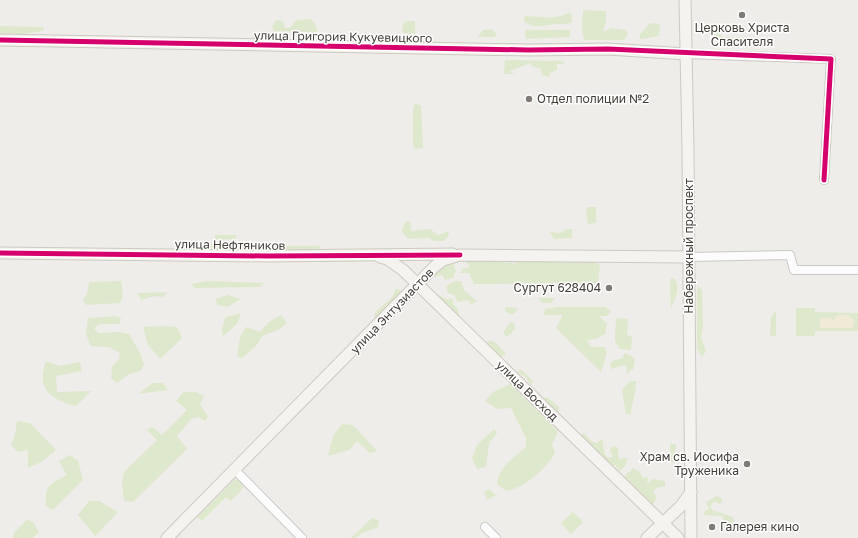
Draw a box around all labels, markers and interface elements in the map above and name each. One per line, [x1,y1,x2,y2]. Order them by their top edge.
marker: Церковь Христа Спасителя [737,10,747,20]
place label: Церковь Христа Спасителя [695,20,789,49]
street label: улица Григория Кукуевицкого [254,27,432,46]
place label: Отдел полиции №2 [537,91,649,106]
marker: Отдел полиции №2 [524,94,534,104]
street label: Набережный проспект [681,178,696,314]
street label: улица Нефтяников [174,236,286,253]
street label: улица Энтузиастов [347,265,436,356]
place label: Сургут 628404 [514,280,601,295]
marker: Сургут 628404 [604,283,614,293]
street label: улица Восход [493,357,562,424]
place label: Храм св. Иосифа Труженика [640,449,739,478]
marker: Храм св. Иосифа Труженика [742,459,752,469]
place label: Галерея кино [720,519,799,534]
marker: Галерея кино [707,522,717,532]

